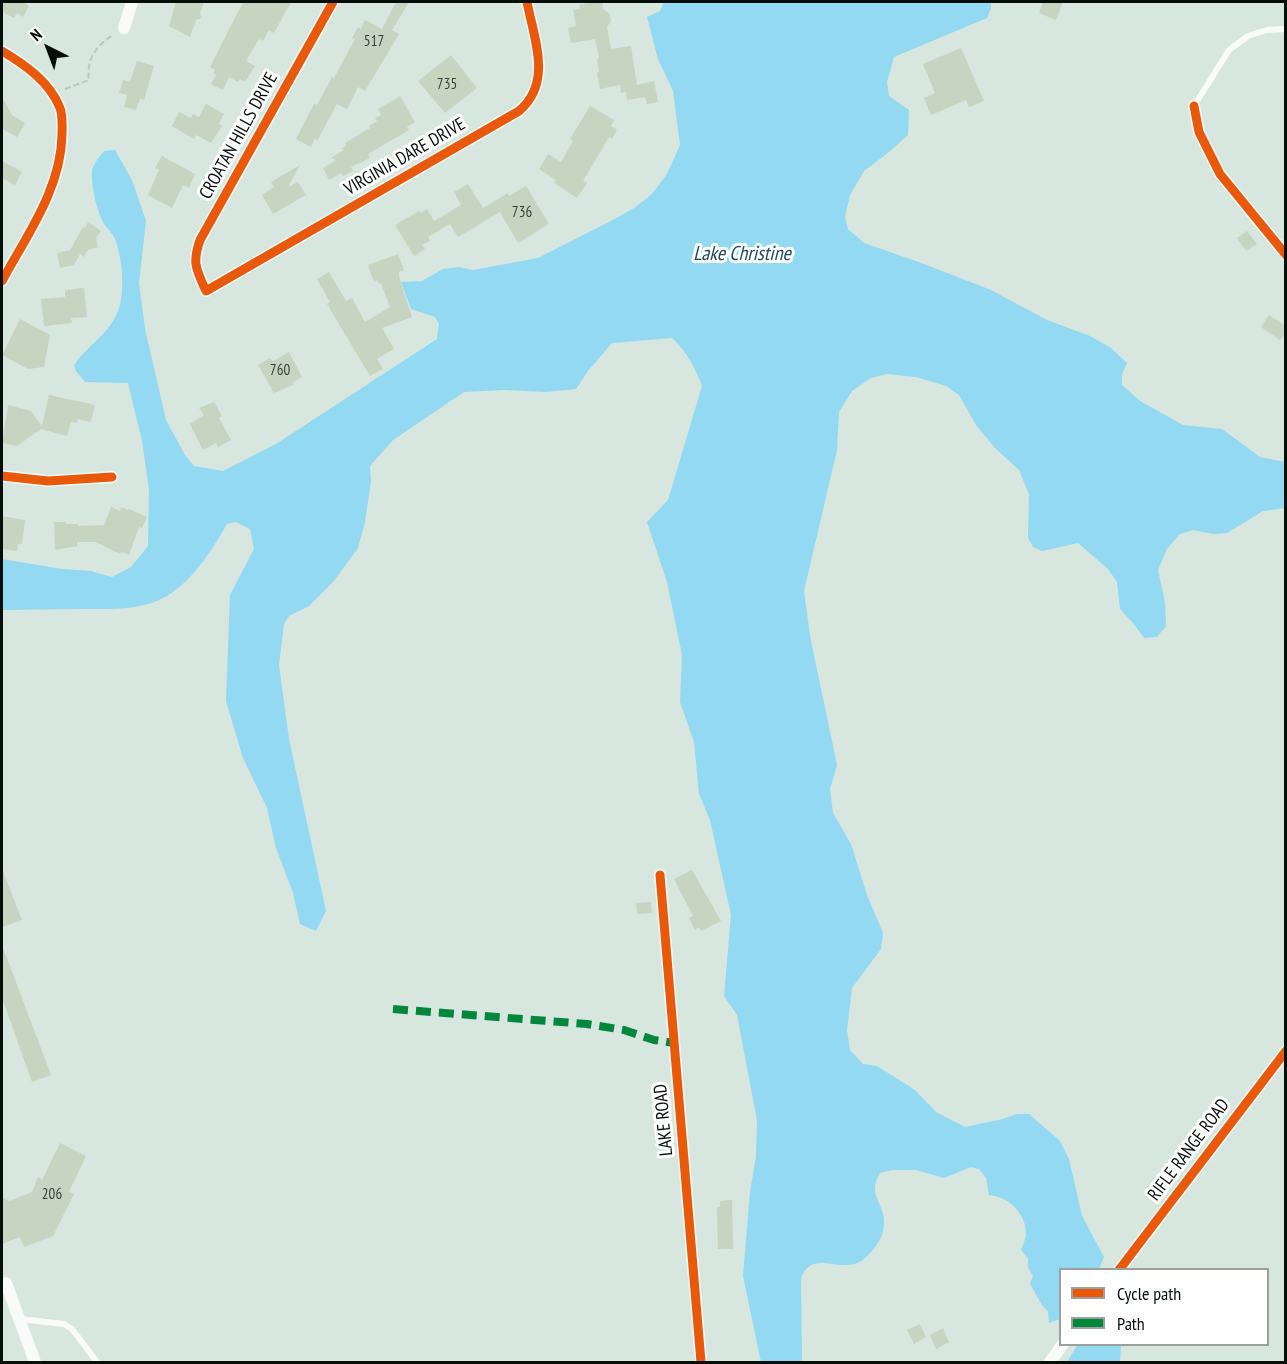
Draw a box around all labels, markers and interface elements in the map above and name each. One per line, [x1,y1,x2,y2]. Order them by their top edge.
north arrow [18,18,78,78]
text: N [26,24,46,45]
house number: 517 [364,33,384,51]
street label: CROATAN HILLS DRIVE [195,69,283,203]
house number: 735 [437,76,457,94]
street label: VIRGINIA DARE DRIVE [341,114,469,200]
house number: 736 [512,204,532,222]
water label: Lake Christine [693,242,791,266]
house number: 760 [270,362,290,380]
street label: LAKE ROAD [650,1083,678,1157]
street label: RIFLE RANGE ROAD [1144,1095,1234,1205]
house number: 206 [42,1186,62,1204]
legend [1059,1268,1269,1346]
text: Cycle path [1117,1282,1181,1305]
text: Path [1117,1312,1145,1335]

